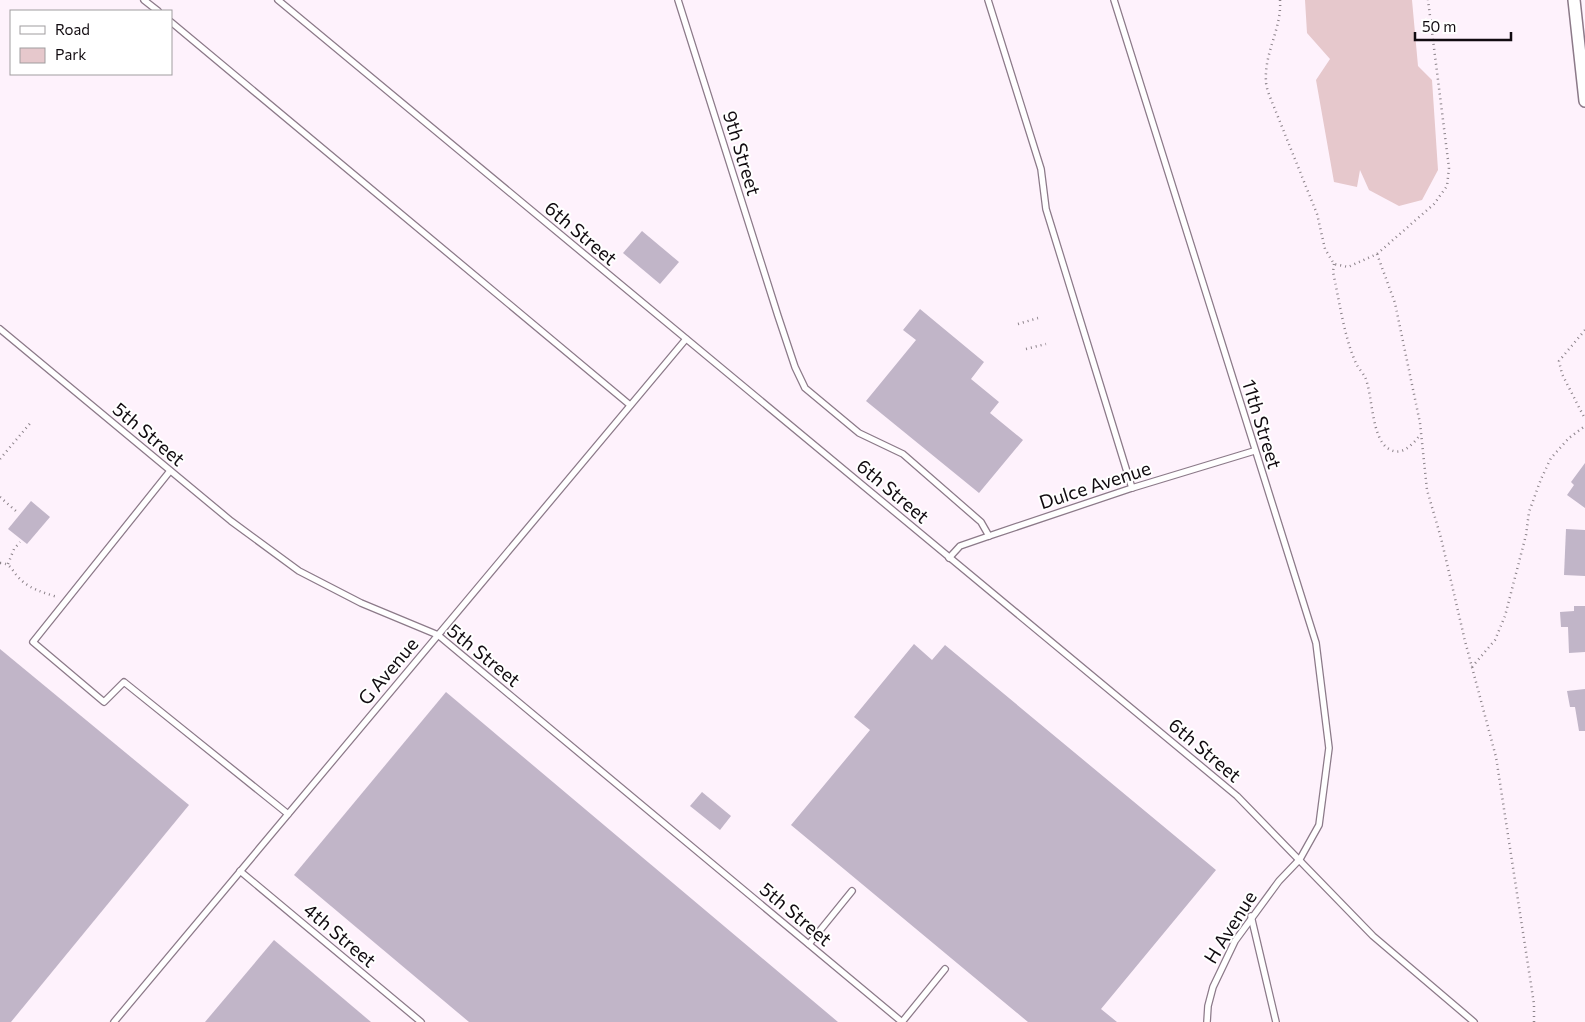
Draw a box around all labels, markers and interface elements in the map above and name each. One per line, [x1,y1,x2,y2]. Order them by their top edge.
legend [10,10,172,75]
scale bar [1415,10,1511,42]
text: 50 m [1422,17,1456,35]
text: Road [55,20,90,38]
text: Park [55,45,86,63]
street label: 9th Street [719,108,766,198]
street label: 6th Street [540,196,622,270]
street label: 11th Street [1238,376,1287,472]
street label: 5th Street [109,397,190,471]
street label: 6th Street [852,454,934,528]
street label: Dulce Avenue [1036,456,1153,513]
street label: 5th Street [443,618,525,691]
street label: G Avenue [353,632,422,709]
street label: 6th Street [1164,713,1246,787]
street label: 5th Street [756,877,837,951]
street label: H Avenue [1198,886,1261,967]
street label: 4th Street [299,898,381,972]

